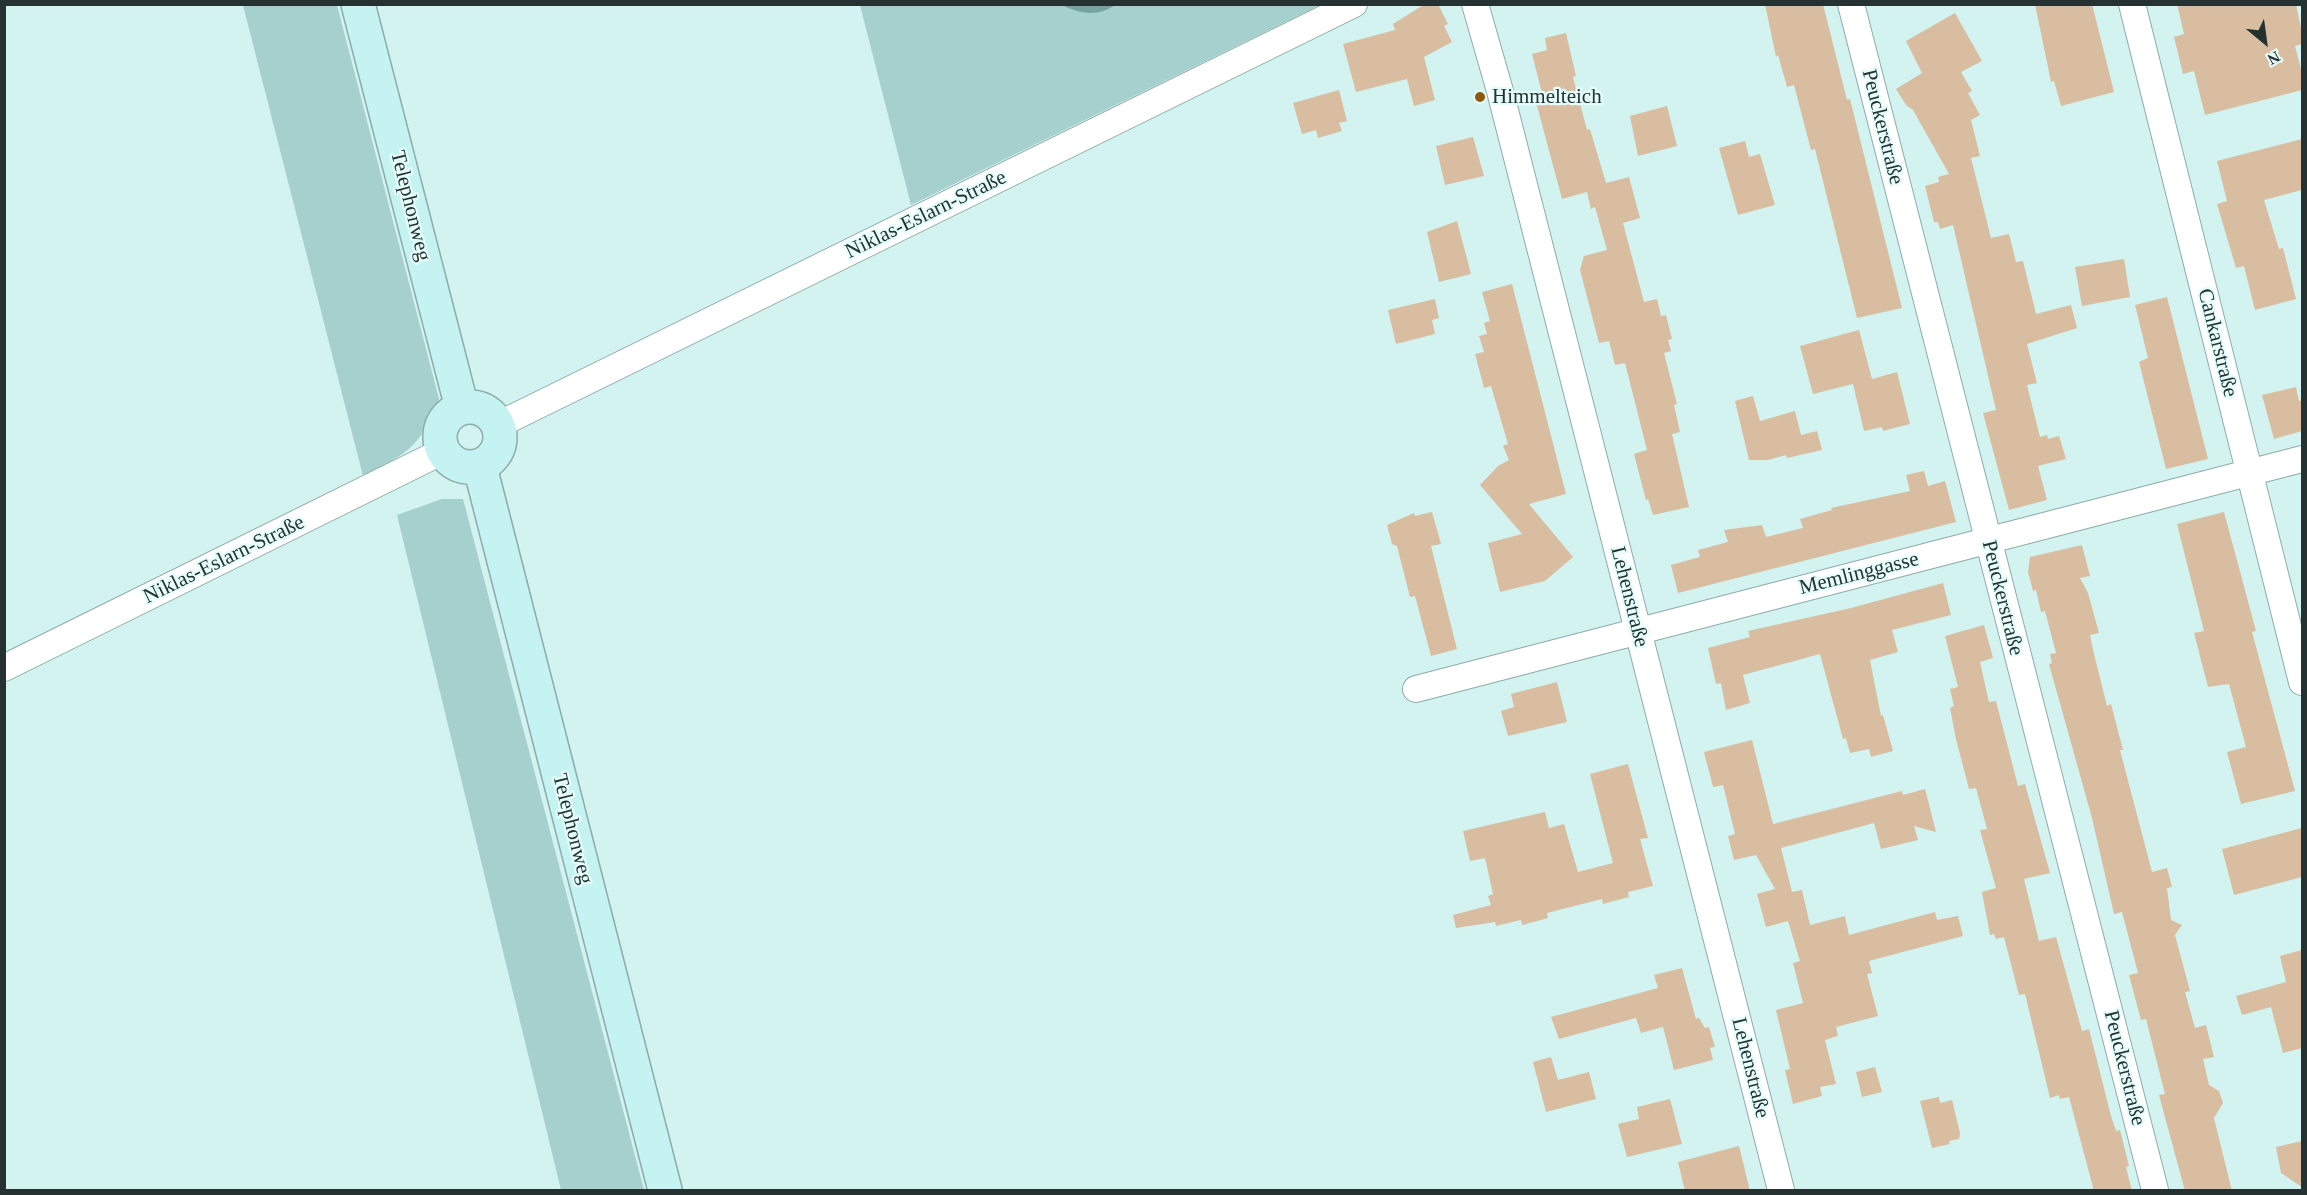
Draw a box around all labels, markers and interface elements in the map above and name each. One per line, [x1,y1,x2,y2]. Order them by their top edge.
north arrow [2235,12,2295,72]
text: N [2265,48,2283,68]
street label: Peuckerstraße [1856,67,1908,187]
place label: Himmelteich [1492,84,1602,110]
marker: Himmelteich [1473,90,1487,104]
street label: Telephonweg [384,148,436,264]
street label: Niklas-Eslarn-Straße [841,165,1011,265]
street label: Cankarstraße [2191,286,2243,400]
street label: Niklas-Eslarn-Straße [139,510,309,610]
street label: Peuckerstraße [1976,538,2028,658]
street label: Lehenstraße [1604,544,1654,650]
street label: Memlinggasse [1797,547,1921,601]
street label: Telephonweg [546,771,598,887]
street label: Peuckerstraße [2098,1008,2150,1128]
street label: Lehenstraße [1725,1015,1775,1121]

